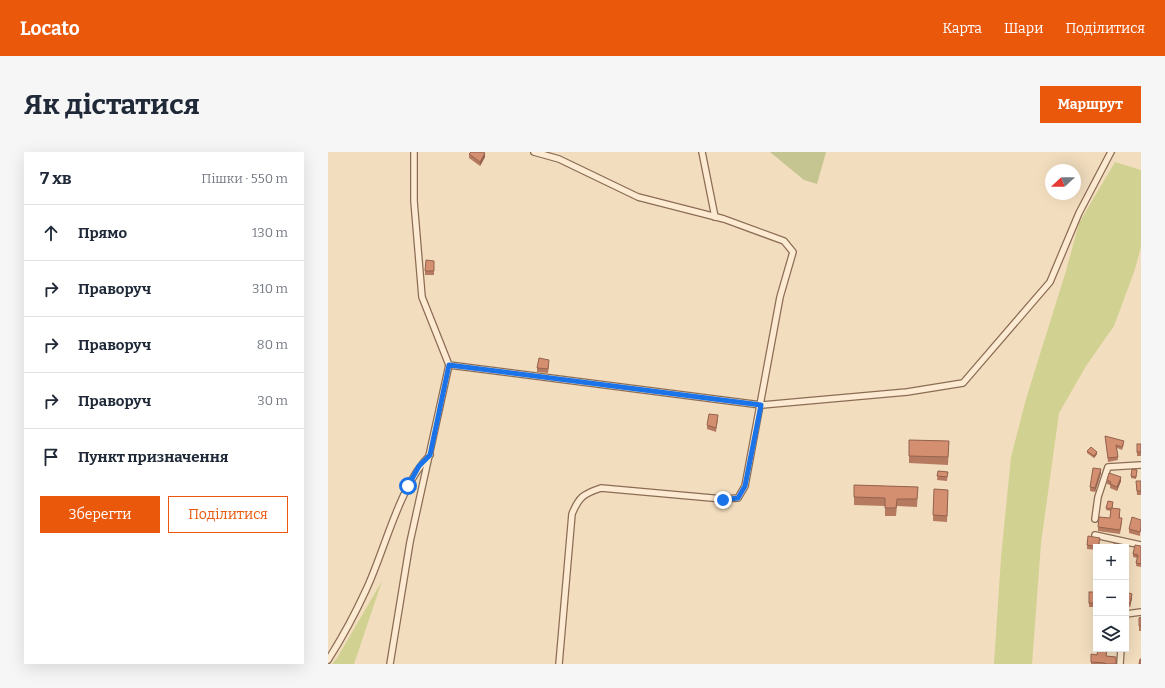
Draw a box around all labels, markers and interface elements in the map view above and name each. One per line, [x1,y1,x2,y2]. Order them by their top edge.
text: Locato [20,17,80,40]
text: Карта [943,20,982,37]
text: Шари [1004,20,1043,37]
text: Поділитися [1065,20,1145,37]
button: Маршрут [1040,86,1141,123]
text: Як дістатися [24,88,200,121]
north arrow [1045,164,1081,200]
text: 7 хв [40,168,71,189]
text: Пішки · 550 m [201,171,288,186]
icon: ahead [40,222,62,244]
text: Прямо [78,224,127,242]
text: 130 m [252,225,288,240]
icon: right [40,278,62,300]
text: Праворуч [78,280,151,298]
text: 310 m [252,281,288,296]
icon: right [40,334,62,356]
text: Праворуч [78,336,151,354]
text: 80 m [257,337,288,352]
icon: right [40,390,62,412]
text: Праворуч [78,392,151,410]
text: 30 m [257,393,288,408]
icon: arrive [40,446,62,468]
text: Пункт призначення [78,448,228,466]
route start [399,477,417,495]
route end [714,491,732,509]
button: Зберегти [40,496,160,533]
button: Поділитися [168,496,288,533]
map controls [1093,544,1129,652]
button: + [1093,544,1129,580]
button: − [1093,580,1129,616]
button: layers [1093,616,1129,652]

